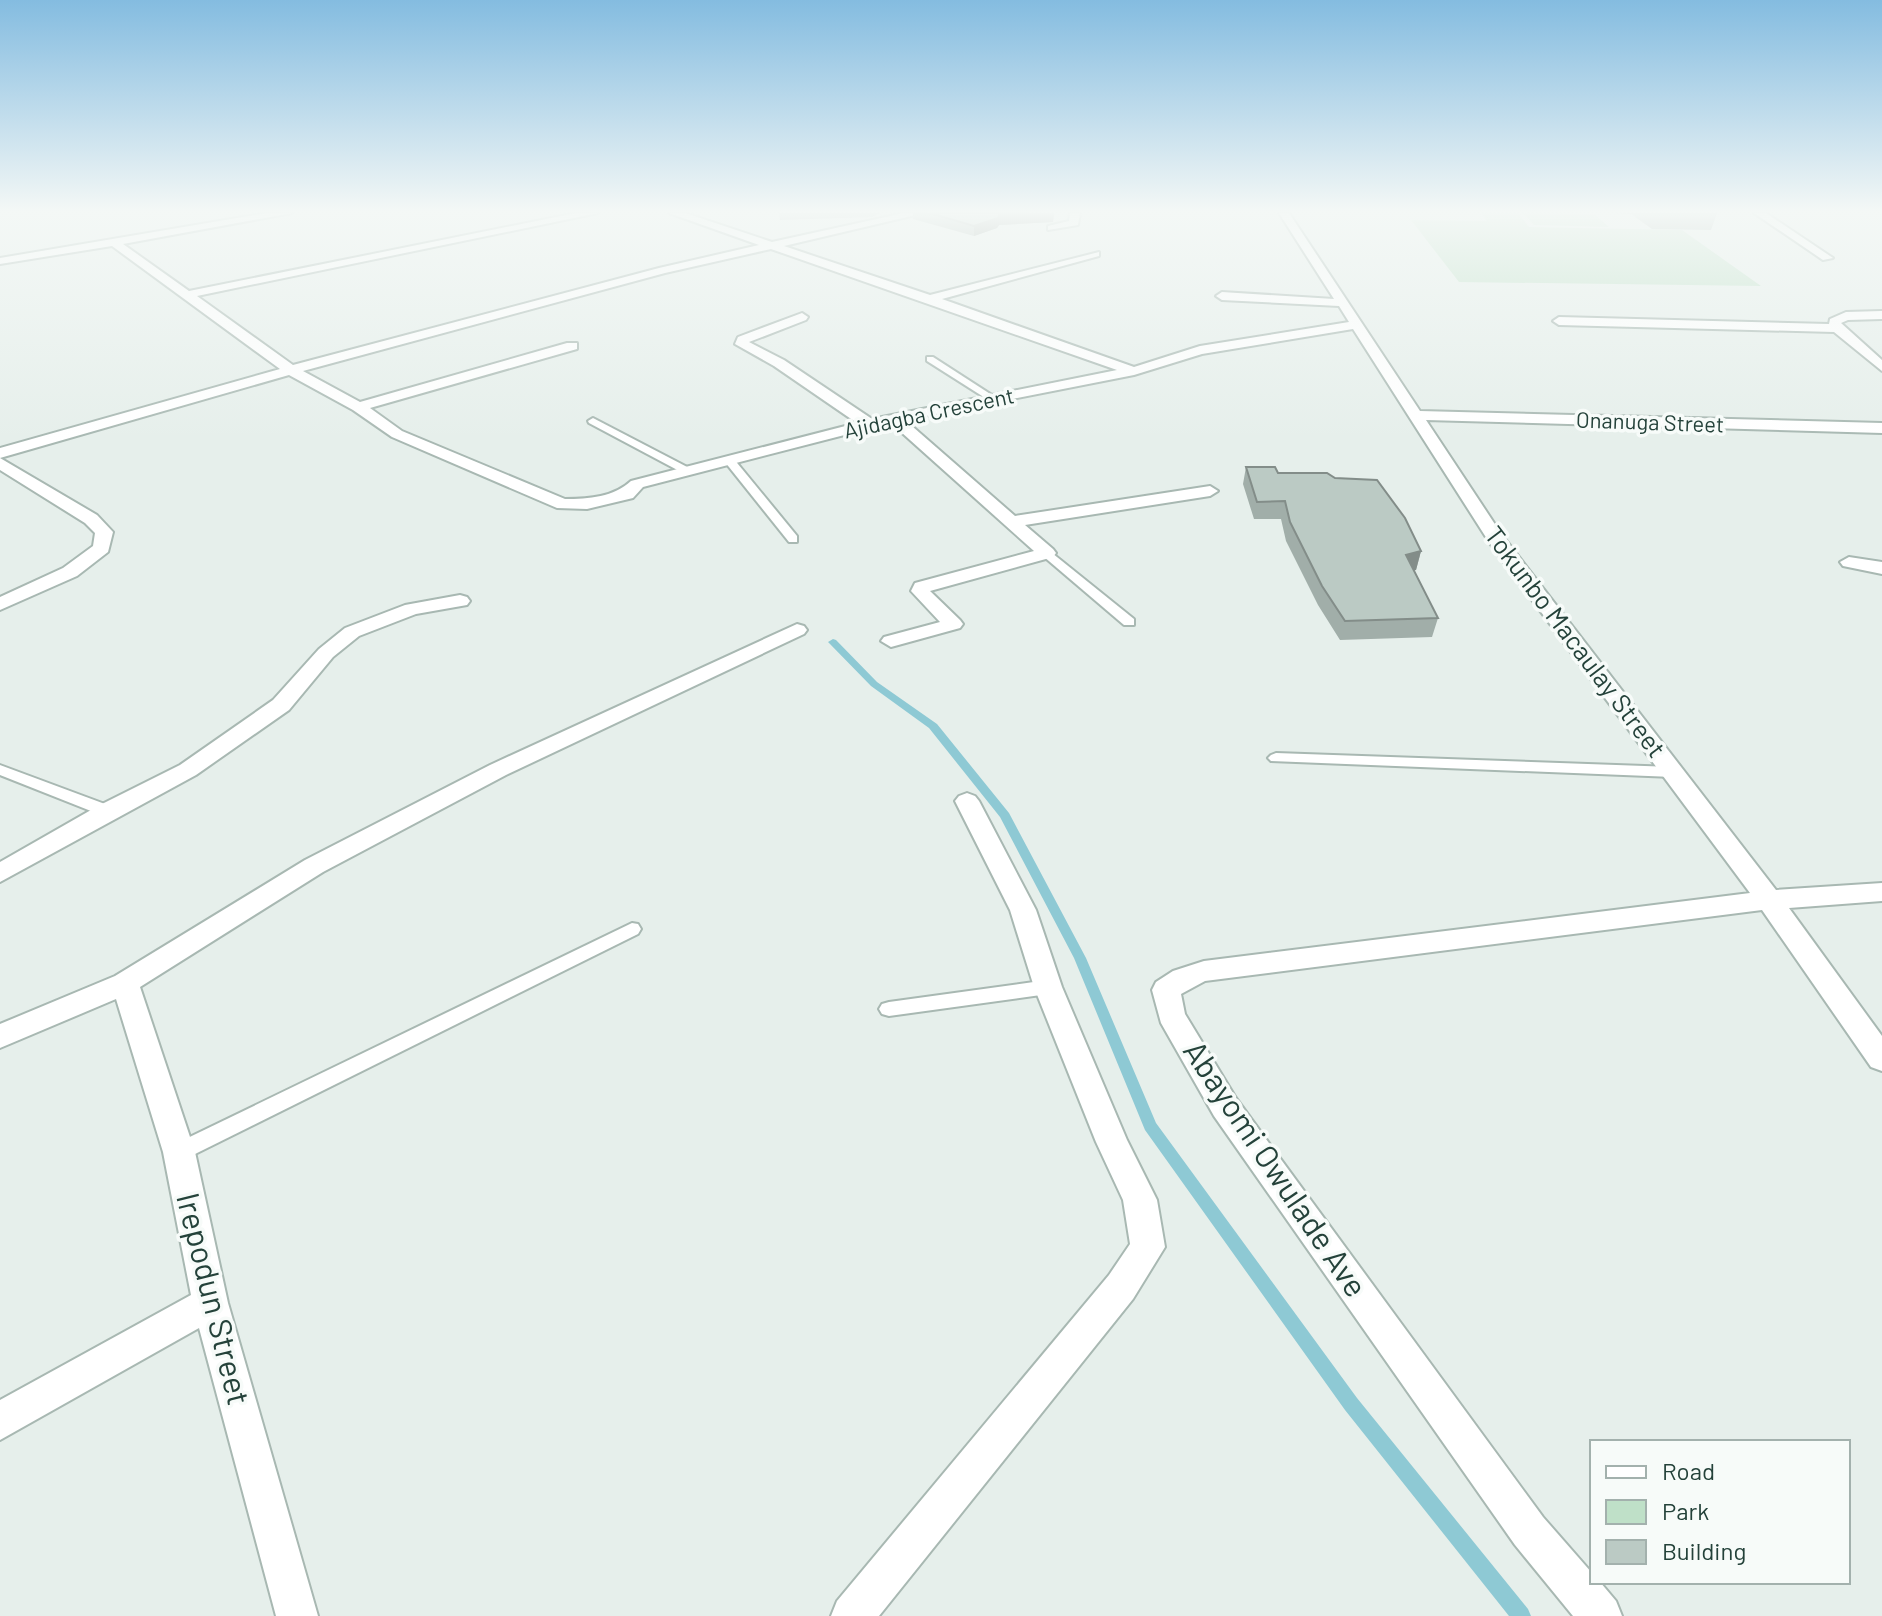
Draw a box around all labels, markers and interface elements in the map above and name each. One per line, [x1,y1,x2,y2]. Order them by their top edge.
street label: Ajidagba Crescent [841,381,1016,443]
street label: Onanuga Street [1576,405,1724,437]
street label: Tokunbo Macaulay Street [1479,519,1673,763]
street label: Abayomi Owulade Ave [1177,1033,1376,1303]
street label: Irepodun Street [170,1188,260,1409]
legend [1590,1440,1850,1584]
text: Road [1662,1456,1715,1485]
text: Park [1662,1496,1709,1525]
text: Building [1662,1536,1746,1565]

